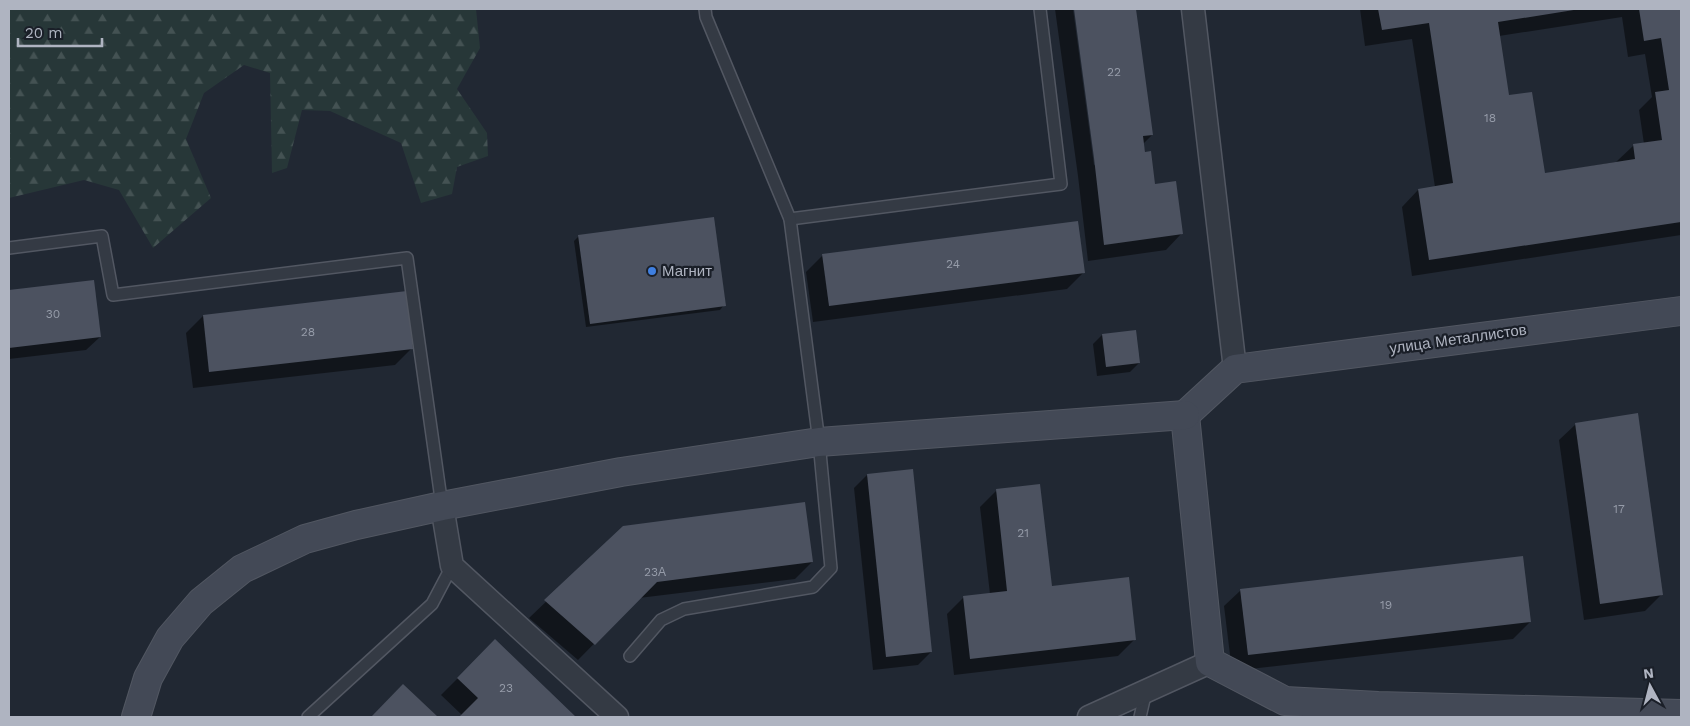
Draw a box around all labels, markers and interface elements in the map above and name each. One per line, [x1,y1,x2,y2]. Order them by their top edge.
scale bar [18,15,101,47]
text: 20 m [25,24,63,42]
house number: 22 [1107,65,1121,79]
house number: 18 [1484,111,1496,125]
house number: 24 [946,257,960,271]
place label: Магнит [662,262,712,280]
marker: Магнит [646,265,658,277]
house number: 30 [46,307,60,321]
street label: улица Металлистов [1388,320,1528,358]
house number: 28 [301,325,315,339]
house number: 17 [1613,502,1625,516]
house number: 21 [1017,526,1029,540]
house number: 23А [644,565,666,579]
house number: 19 [1380,598,1392,612]
north arrow [1625,661,1675,711]
text: N [1642,665,1655,682]
house number: 23 [499,681,513,695]

